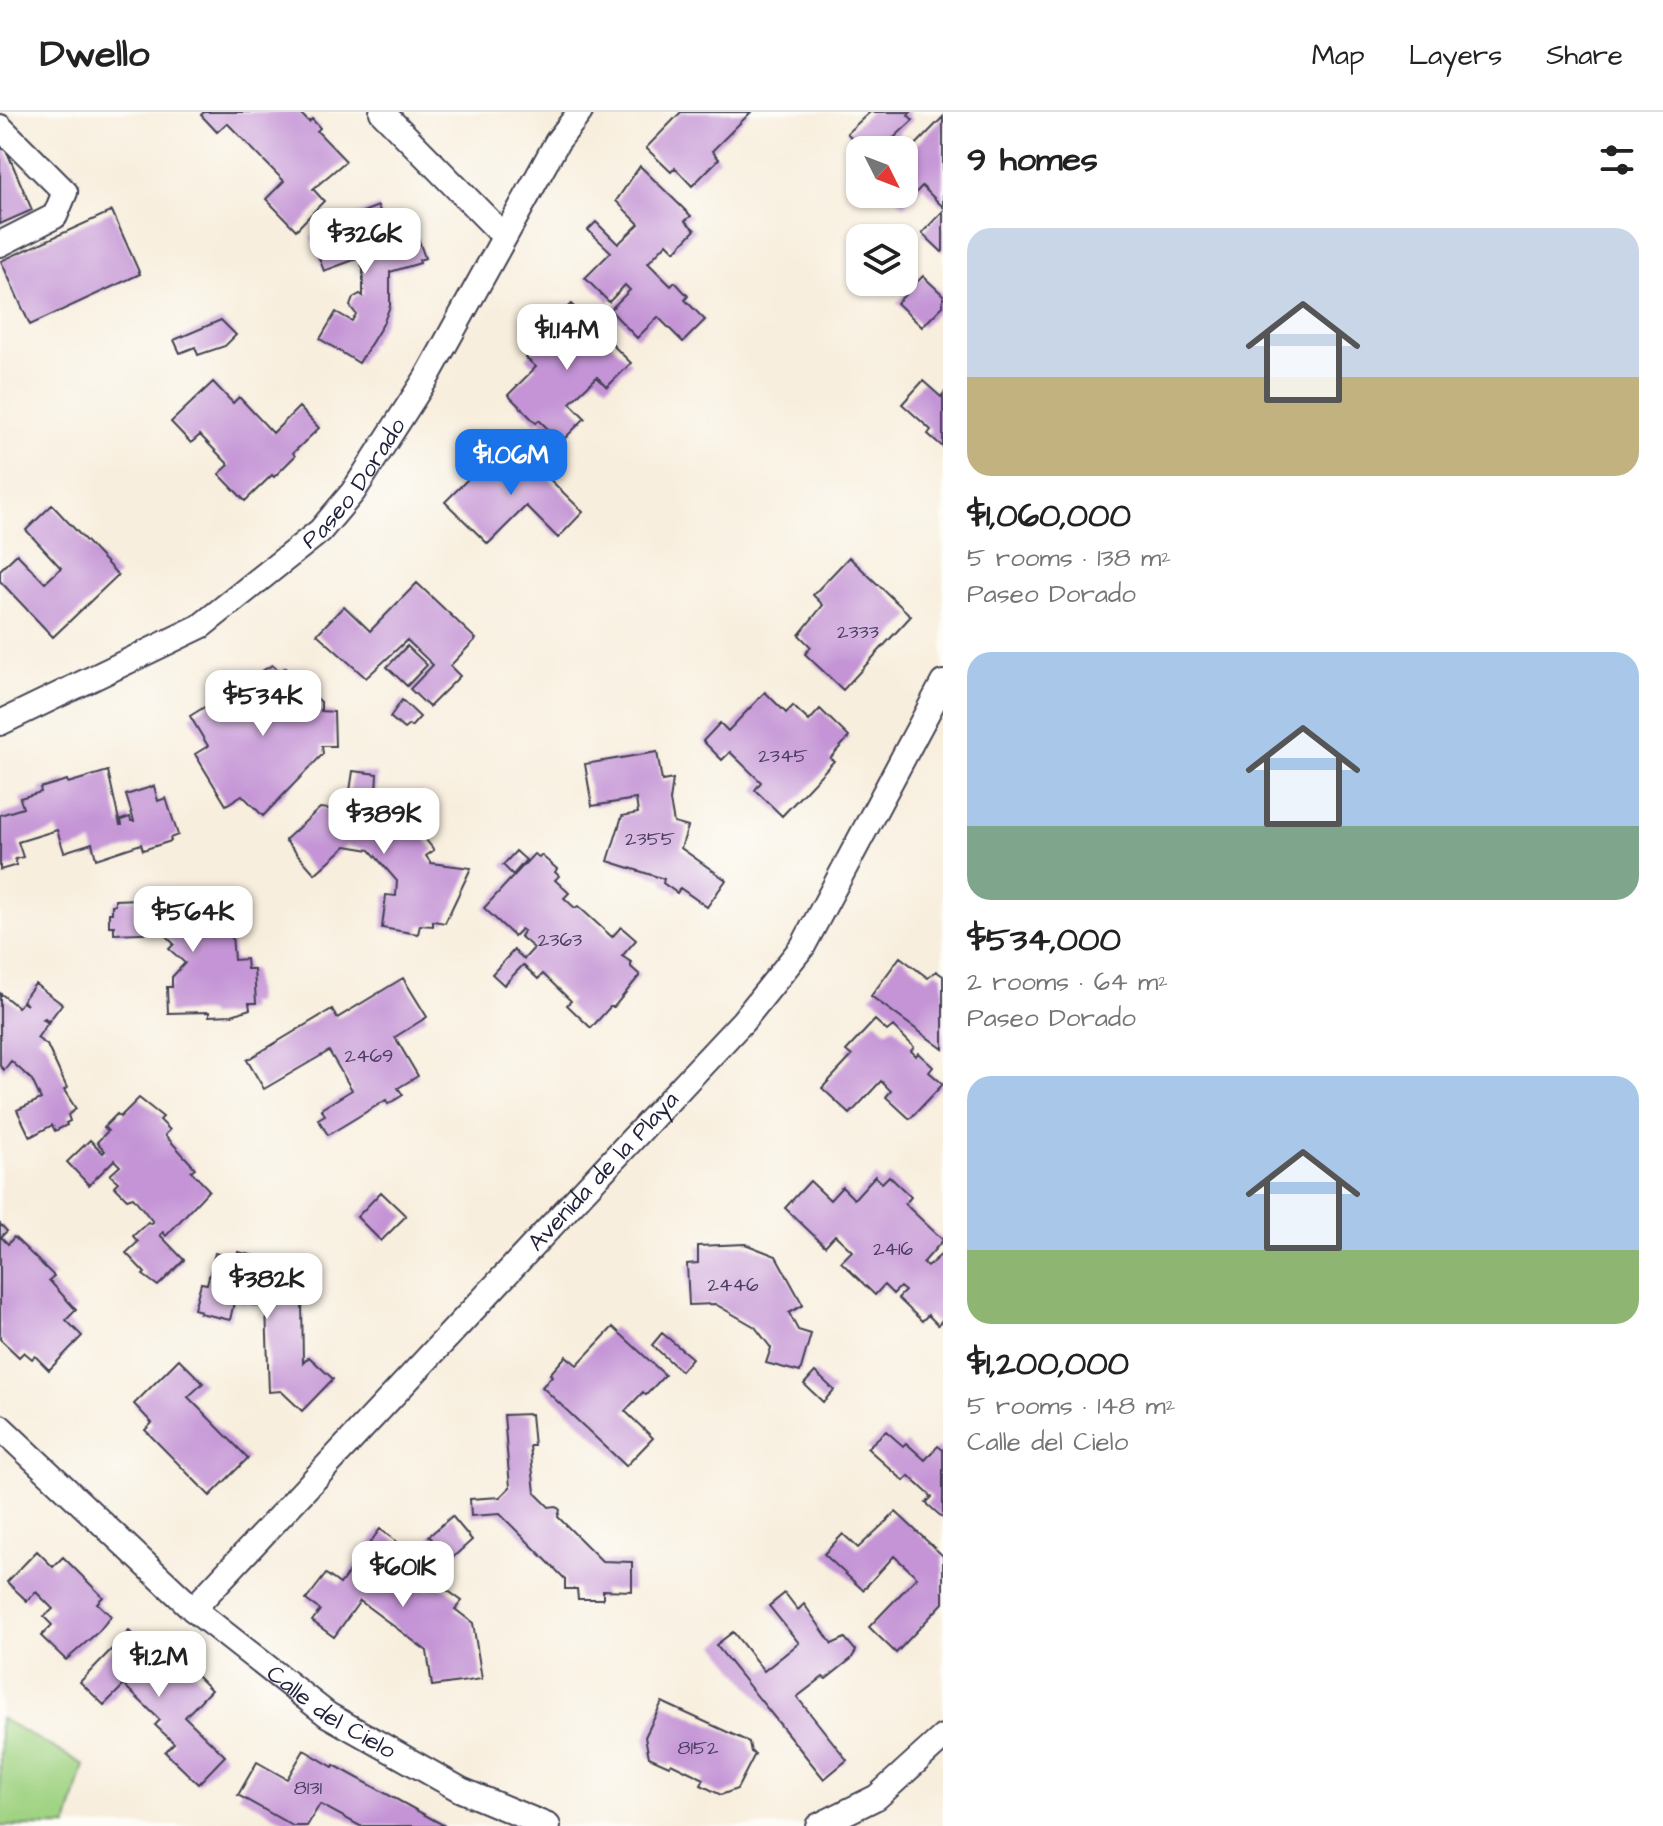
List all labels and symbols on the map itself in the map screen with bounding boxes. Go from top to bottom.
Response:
north arrow [846,136,918,208]
pin: $326K [309,208,421,276]
pin: $1.14M [502,304,632,372]
street label: Paseo Dorado [295,411,415,557]
pin: $1.06M [446,429,576,497]
house number: 2333 [837,618,879,646]
pin: $534K [207,670,319,738]
house number: 2345 [758,742,808,770]
pin: $389K [328,788,440,856]
house number: 2355 [625,825,675,853]
pin: $564K [137,886,249,954]
house number: 2363 [538,926,582,954]
house number: 2469 [345,1042,393,1070]
street label: Avenida de la Playa [520,1084,687,1259]
house number: 2416 [873,1235,914,1263]
pin: $382K [211,1253,323,1321]
house number: 2446 [707,1271,759,1299]
pin: $601K [347,1541,459,1609]
pin: $1.2M [103,1631,215,1699]
street label: Calle del Cielo [259,1657,402,1768]
house number: 8152 [677,1734,719,1762]
house number: 8131 [294,1774,323,1802]

